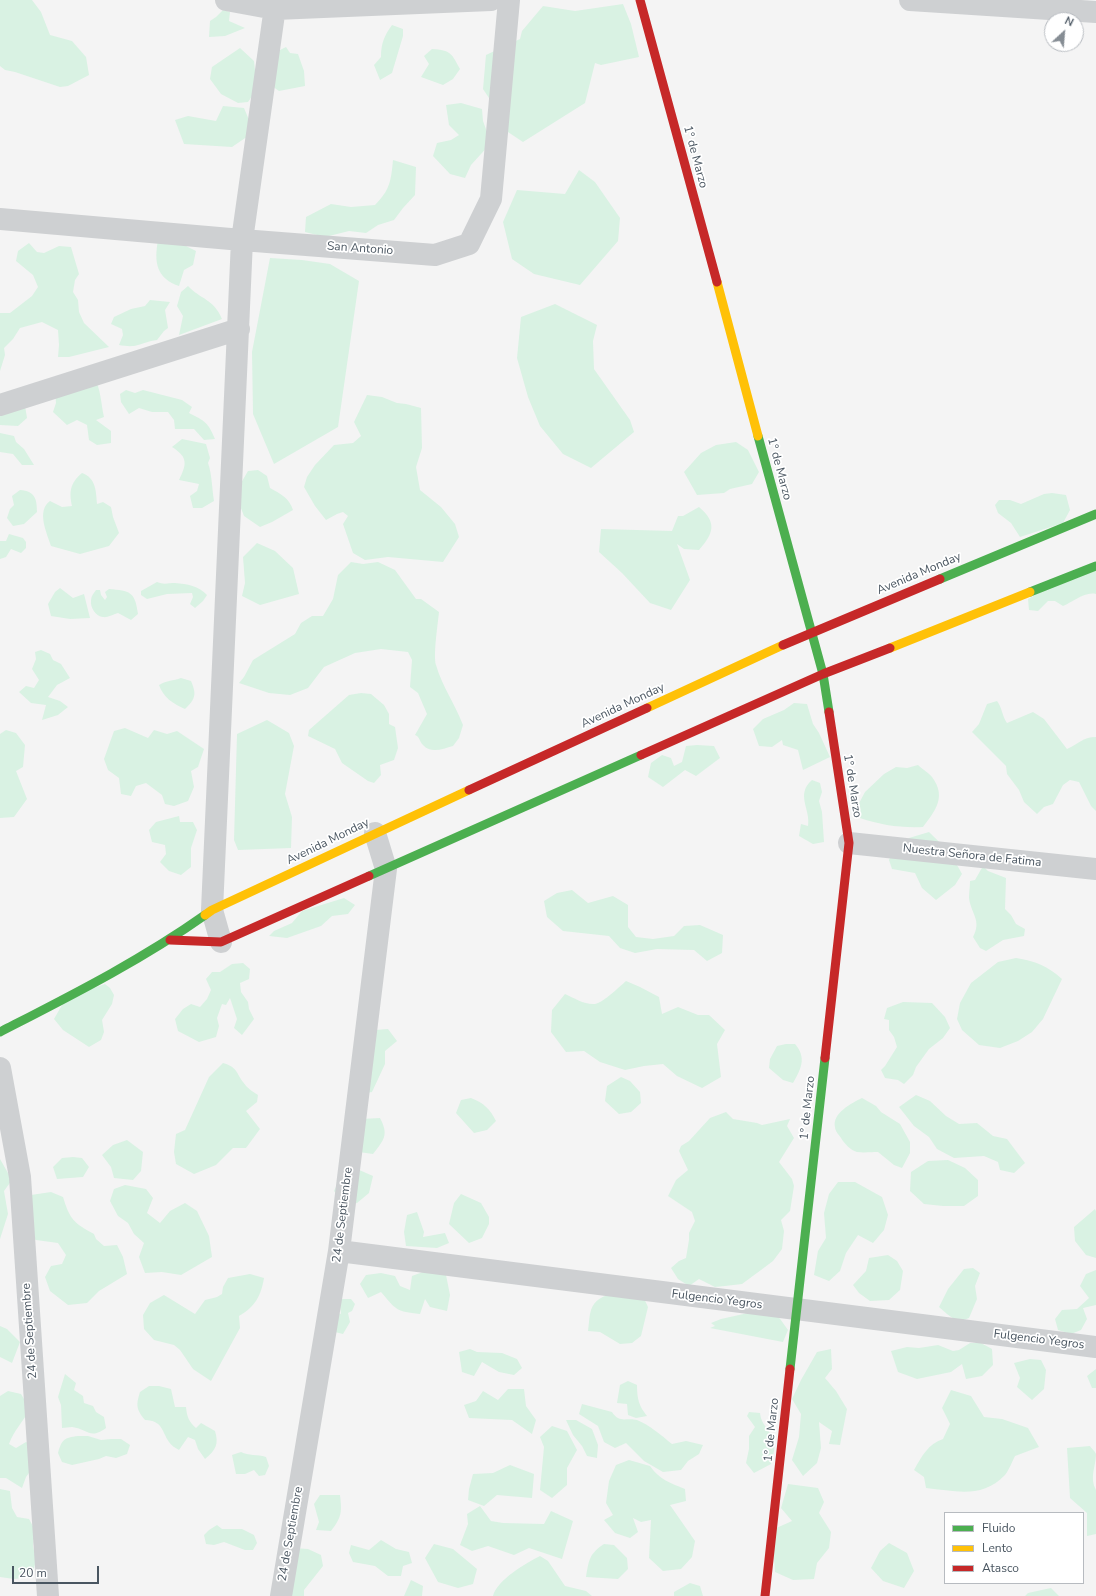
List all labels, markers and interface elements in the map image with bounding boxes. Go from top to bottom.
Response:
north arrow [1044,12,1084,52]
text: N [1062,13,1076,30]
street label: 1° de Marzo [680,124,710,190]
street label: San Antonio [326,240,394,258]
street label: 1° de Marzo [764,436,794,502]
street label: Avenida Monday [875,550,963,598]
street label: Avenida Monday [579,680,667,732]
street label: 1° de Marzo [840,753,864,819]
street label: Avenida Monday [284,816,372,868]
street label: Nuestra Señora de Fatima [902,842,1042,870]
street label: 1° de Marzo [797,1075,819,1141]
street label: 24 de Septiembre [330,1167,356,1263]
street label: 24 de Septiembre [19,1283,41,1379]
street label: Fulgencio Yegros [671,1287,763,1313]
street label: Fulgencio Yegros [993,1327,1085,1353]
street label: 1° de Marzo [761,1397,783,1463]
street label: 24 de Septiembre [276,1486,306,1582]
legend [944,1512,1084,1584]
text: Fluido [982,1520,1015,1536]
text: Lento [982,1540,1012,1556]
scale bar [14,1558,101,1584]
text: Atasco [982,1560,1019,1576]
text: 20 m [19,1565,47,1581]

